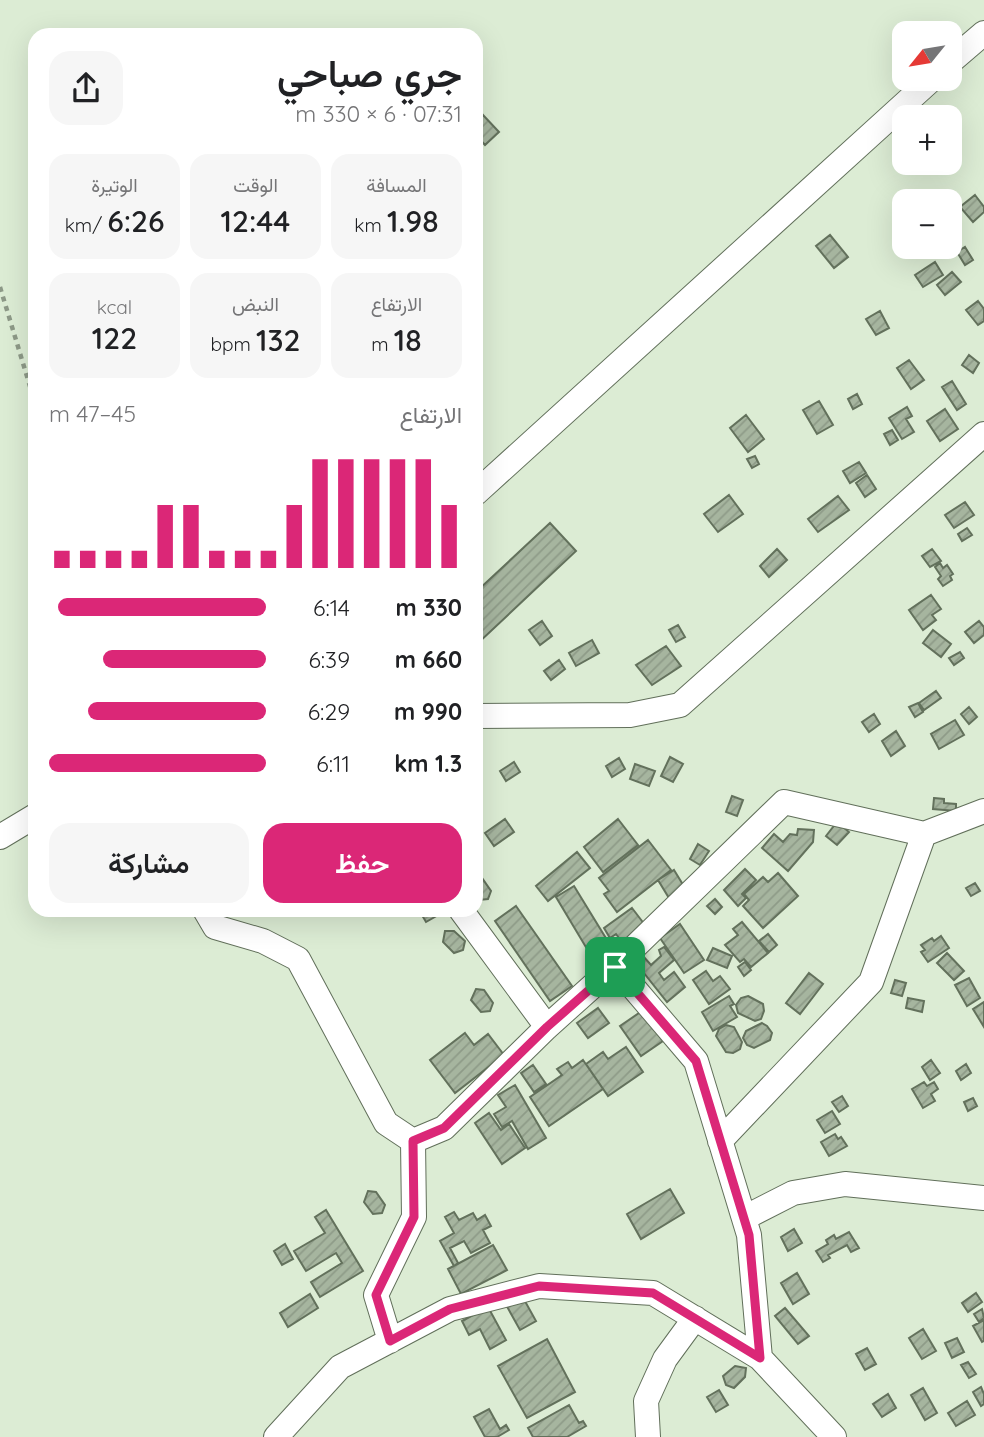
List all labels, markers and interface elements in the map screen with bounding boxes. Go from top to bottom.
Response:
north arrow [892,21,962,91]
map controls [892,21,962,259]
text: جري صباحي [277,49,462,97]
button: share [49,51,123,125]
text: 07:31 · 6 × 330 m [295,99,462,128]
button: + [892,105,962,175]
text: الوتيرة [91,173,138,197]
text: الوقت [233,173,278,197]
text: المسافة [366,173,427,197]
button: − [892,189,962,259]
text: 6:26 [107,202,164,240]
text: 12:44 [221,202,290,240]
text: 1.98 [387,202,439,240]
text: /km [65,213,107,237]
text: km [354,213,387,237]
text: النبض [232,292,279,316]
text: الارتفاع [371,292,422,316]
text: kcal [97,295,132,319]
text: 122 [92,319,137,357]
text: 132 [256,321,300,359]
text: 18 [394,321,422,359]
text: bpm [211,332,256,356]
text: m [371,332,394,356]
text: 45–47 m [49,399,136,428]
text: الارتفاع [400,400,462,429]
text: 6:14 [313,593,350,622]
text: 330 m [396,593,462,622]
text: 6:39 [308,645,350,674]
text: 660 m [395,645,462,674]
text: 6:29 [308,697,350,726]
text: 990 m [394,697,462,726]
text: 6:11 [316,749,350,778]
text: 1.3 km [394,749,462,778]
button: مشاركة [49,823,249,903]
button: حفظ [263,823,462,903]
pin [585,937,645,997]
icon: arrive [596,948,634,986]

